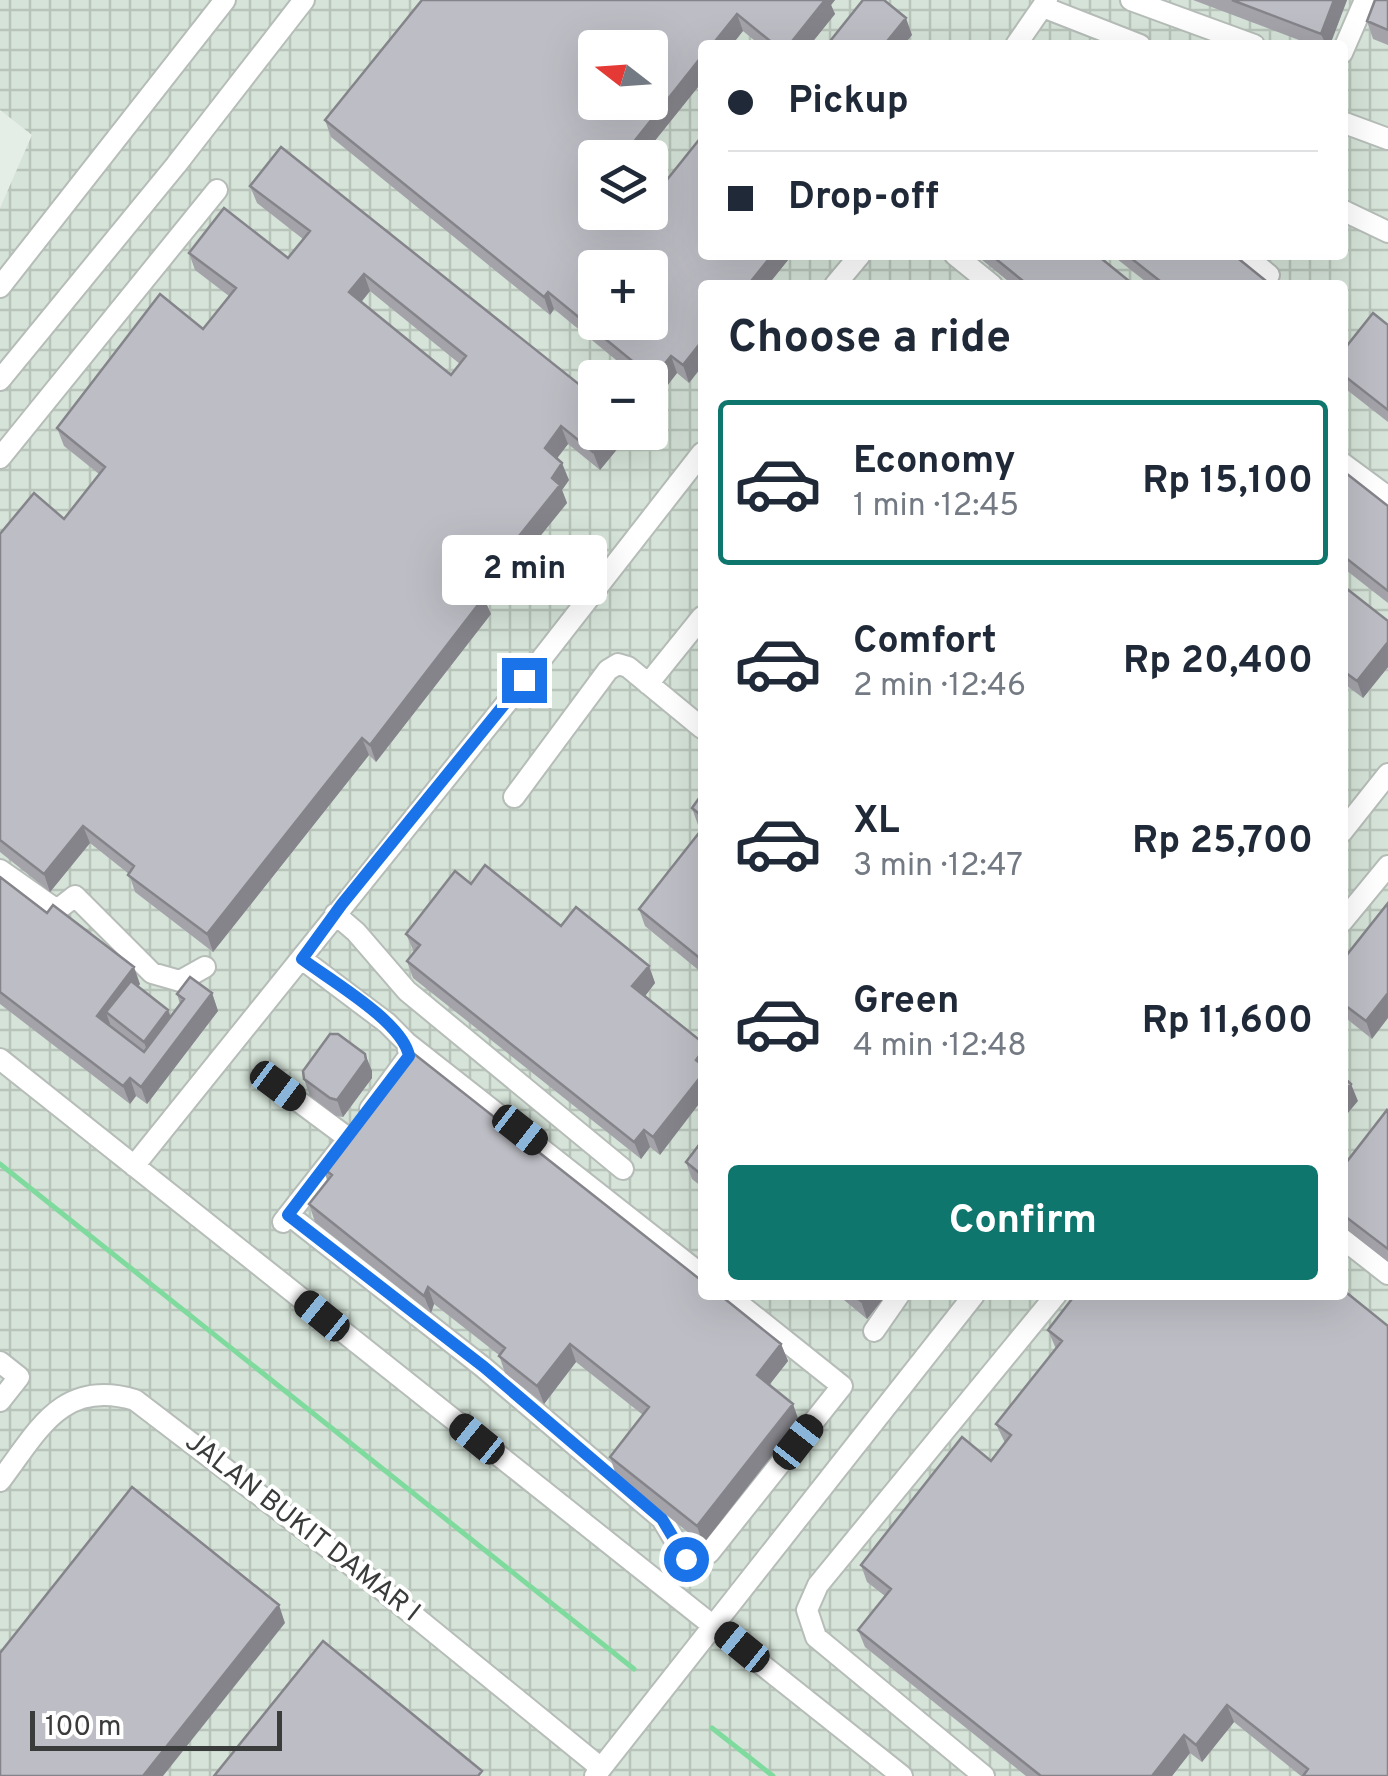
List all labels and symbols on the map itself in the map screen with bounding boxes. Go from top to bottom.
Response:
north arrow [578,30,668,120]
callout: 2 min [442,535,606,605]
route end [502,658,547,703]
car [245,1056,311,1116]
car [487,1100,553,1160]
car [289,1285,355,1347]
car [444,1408,510,1470]
car [768,1409,828,1475]
street label: JALAN BUKIT DAMAR I [177,1425,427,1631]
route start [664,1537,709,1582]
car [709,1616,775,1678]
scale bar [30,1706,282,1750]

